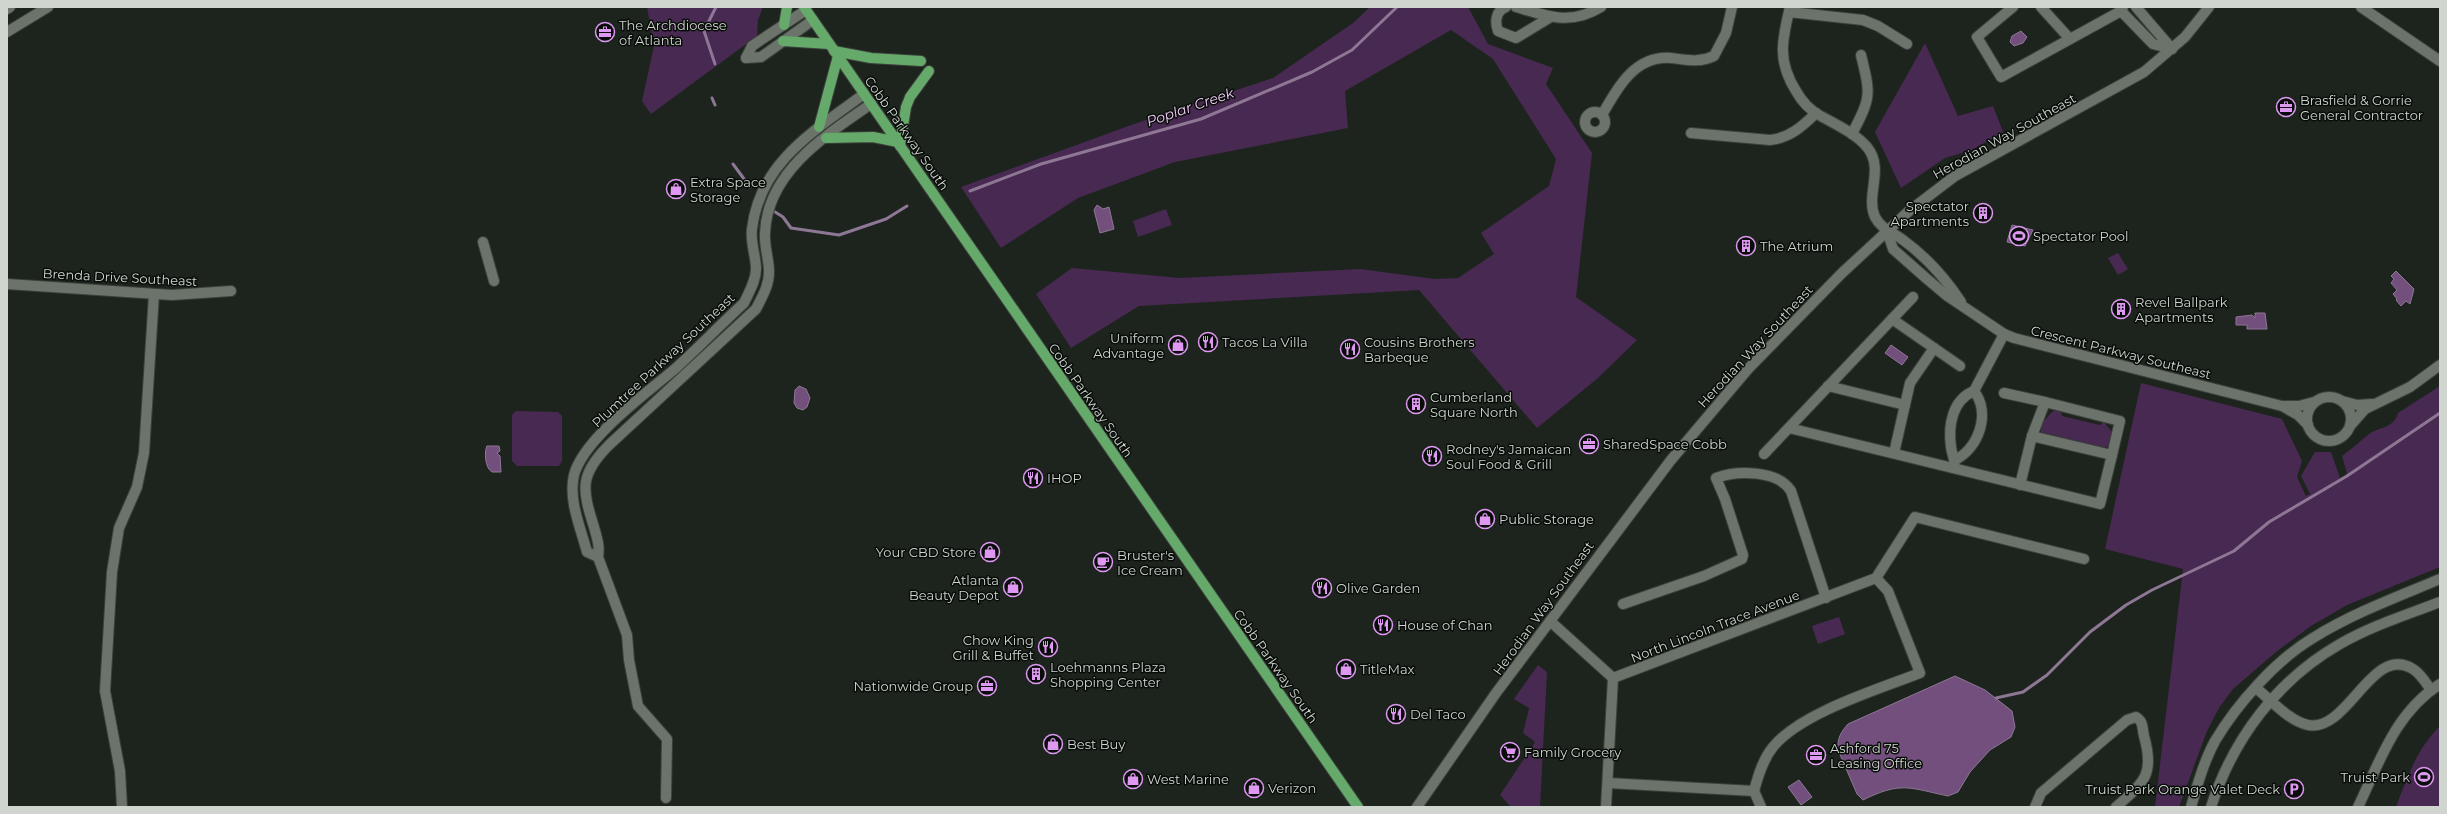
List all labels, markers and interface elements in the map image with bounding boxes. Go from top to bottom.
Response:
place label: The Archdiocese of Atlanta [619,17,727,48]
office icon: The Archdiocese of Atlanta [594,21,616,43]
street label: Cobb Parkway South [862,73,952,193]
water label: Poplar Creek [1144,83,1237,130]
street label: Herodian Way Southeast [1930,90,2078,182]
place label: Brasfield & Gorrie General Contractor [2300,92,2423,123]
office icon: Brasfield & Gorrie General Contractor [2275,96,2297,118]
place label: Extra Space Storage [690,174,766,205]
shop icon: Extra Space Storage [665,178,687,200]
place label: Spectator Apartments [1890,198,1969,229]
building icon: Spectator Apartments [1972,202,1994,224]
sports icon: Spectator Pool [2008,225,2030,247]
place label: Spectator Pool [2033,228,2129,244]
building icon: The Atrium [1735,235,1757,257]
place label: The Atrium [1760,238,1833,254]
street label: Brenda Drive Southeast [42,265,198,289]
street label: Herodian Way Southeast [1694,282,1816,410]
street label: Plumtree Parkway Southeast [588,290,738,430]
place label: Revel Ballpark Apartments [2135,294,2228,325]
building icon: Revel Ballpark Apartments [2110,298,2132,320]
street label: Crescent Parkway Southeast [2029,322,2213,382]
place label: Uniform Advantage [1093,330,1164,361]
restaurant icon: Tacos La Villa [1197,331,1219,353]
shop icon: Uniform Advantage [1167,334,1189,356]
place label: Tacos La Villa [1222,334,1308,350]
place label: Cousins Brothers Barbeque [1364,334,1475,365]
restaurant icon: Cousins Brothers Barbeque [1339,338,1361,360]
street label: Cobb Parkway South [1046,340,1136,460]
place label: Cumberland Square North [1430,389,1518,420]
building icon: Cumberland Square North [1405,393,1427,415]
office icon: SharedSpace Cobb [1578,433,1600,455]
place label: SharedSpace Cobb [1603,436,1727,452]
place label: Rodney's Jamaican Soul Food & Grill [1446,441,1571,472]
restaurant icon: Rodney's Jamaican Soul Food & Grill [1421,445,1443,467]
restaurant icon: IHOP [1022,467,1044,489]
place label: IHOP [1047,470,1082,486]
shop icon: Public Storage [1474,508,1496,530]
place label: Public Storage [1499,511,1594,527]
street label: Herodian Way Southeast [1489,538,1597,678]
shop icon: Your CBD Store [979,541,1001,563]
place label: Your CBD Store [876,544,976,560]
place label: Bruster's Ice Cream [1117,547,1183,578]
cafe icon: Bruster's Ice Cream [1092,551,1114,573]
place label: Atlanta Beauty Depot [909,572,999,603]
shop icon: Atlanta Beauty Depot [1002,576,1024,598]
restaurant icon: Olive Garden [1311,577,1333,599]
place label: Olive Garden [1336,580,1420,596]
street label: North Lincoln Trace Avenue [1628,586,1802,666]
street label: Cobb Parkway South [1231,606,1321,726]
restaurant icon: House of Chan [1372,614,1394,636]
place label: House of Chan [1397,617,1493,633]
place label: Chow King Grill & Buffet [952,632,1034,663]
restaurant icon: Chow King Grill & Buffet [1037,636,1059,658]
shop icon: TitleMax [1335,658,1357,680]
place label: Loehmanns Plaza Shopping Center [1050,659,1166,690]
place label: TitleMax [1360,661,1415,677]
building icon: Loehmanns Plaza Shopping Center [1025,663,1047,685]
office icon: Nationwide Group [976,675,998,697]
place label: Nationwide Group [853,678,973,694]
restaurant icon: Del Taco [1385,703,1407,725]
place label: Del Taco [1410,706,1466,722]
shop icon: Best Buy [1042,733,1064,755]
place label: Best Buy [1067,736,1126,752]
place label: Ashford 75 Leasing Office [1830,740,1922,771]
supermarket icon: Family Grocery [1499,741,1521,763]
place label: Family Grocery [1524,744,1622,760]
office icon: Ashford 75 Leasing Office [1805,744,1827,766]
sports icon: Truist Park [2413,766,2435,788]
shop icon: West Marine [1122,768,1144,790]
place label: Truist Park [2341,769,2410,785]
place label: West Marine [1147,771,1229,787]
shop icon: Verizon [1243,777,1265,799]
parking icon: Truist Park Orange Valet Deck [2283,778,2305,800]
place label: Verizon [1268,780,1316,796]
place label: Truist Park Orange Valet Deck [2085,781,2280,797]

